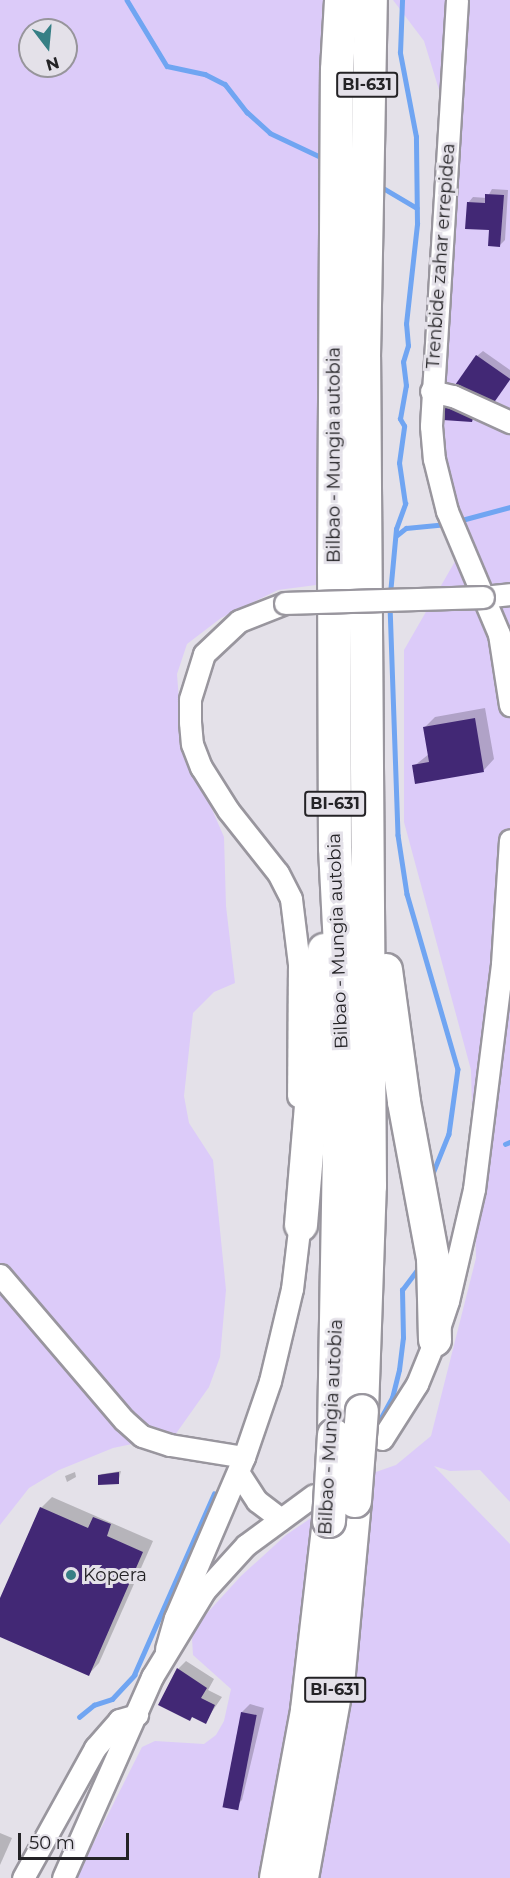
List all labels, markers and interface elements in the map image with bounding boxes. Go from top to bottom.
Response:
north arrow [18,18,78,78]
text: N [44,53,61,75]
road number: BI-631 [336,72,398,98]
street label: Trenbide zahar errepidea [422,143,460,369]
street label: Bilbao - Mungia autobia [323,347,345,563]
road number: BI-631 [304,791,366,817]
street label: Bilbao - Mungia autobia [323,833,353,1049]
street label: Bilbao - Mungia autobia [315,1318,347,1536]
place label: Kopera [83,1564,147,1586]
marker: Kopera [64,1568,78,1582]
road number: BI-631 [304,1677,366,1703]
scale bar [21,1821,132,1859]
text: 50 m [29,1832,75,1854]

